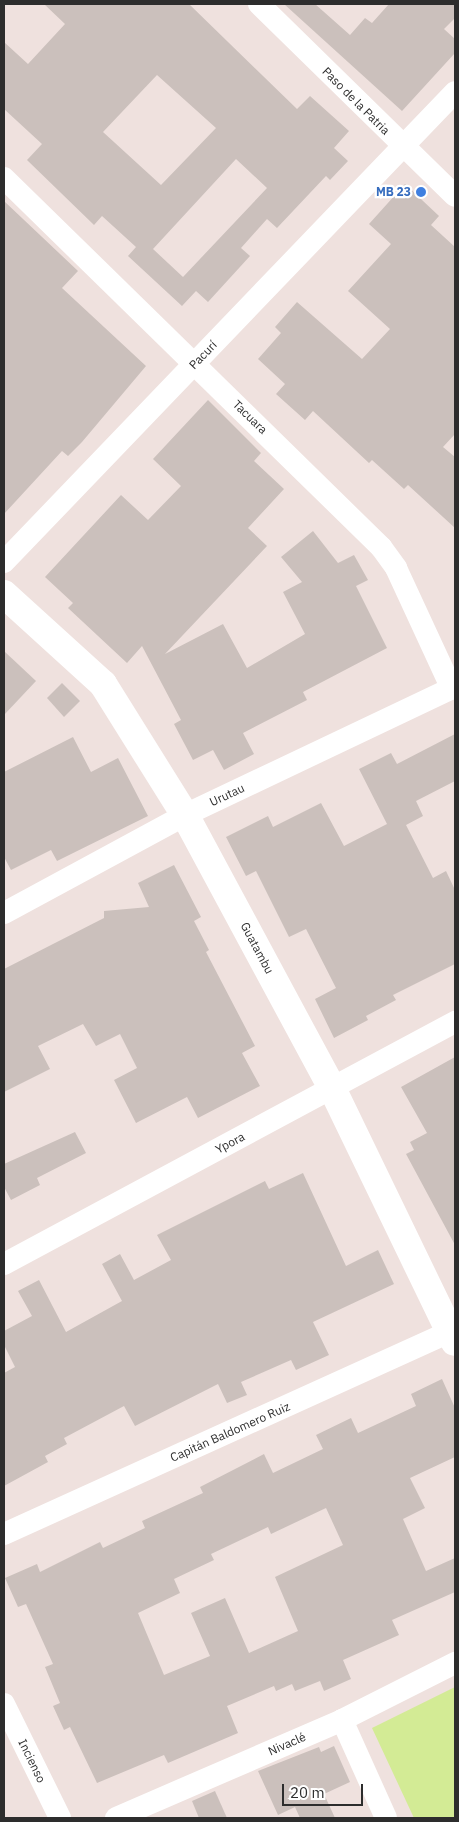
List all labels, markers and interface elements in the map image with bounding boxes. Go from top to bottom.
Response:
street label: Paso de la Patria [319,64,393,138]
place label: MB 23 [376,185,411,199]
marker: MB 23 [415,186,427,198]
street label: Pacurí [186,338,220,372]
street label: Tacuara [230,397,270,437]
street label: Urutau [207,781,247,809]
street label: Guatambu [237,920,277,976]
street label: Ypora [213,1129,247,1157]
street label: Capitán Baldomero Ruiz [168,1399,292,1465]
street label: Nivaclé [266,1729,308,1759]
street label: Incienso [15,1737,49,1785]
scale bar [284,1774,365,1806]
text: 20 m [290,1783,325,1802]

